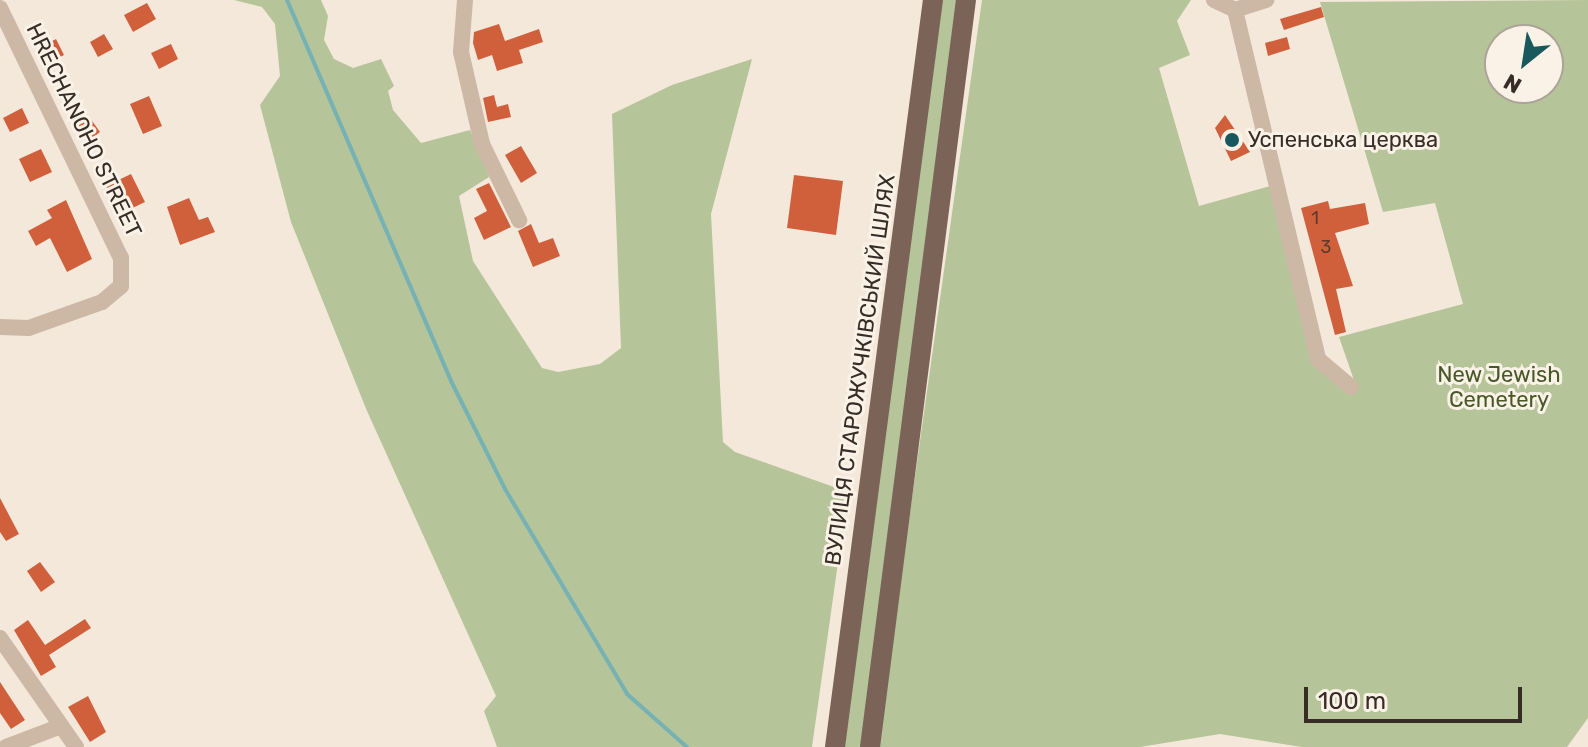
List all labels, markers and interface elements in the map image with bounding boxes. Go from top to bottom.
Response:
street label: HRECHANOHO STREET [21,19,147,241]
north arrow [1484,24,1564,104]
text: N [1499,68,1526,99]
place label: Успенська церква [1248,127,1438,153]
marker: Успенська церква [1223,131,1241,149]
street label: ВУЛИЦЯ СТАРОЖУЧКІВСЬКИЙ ШЛЯХ [819,173,901,567]
house number: 1 [1311,207,1319,229]
house number: 3 [1321,236,1331,258]
park label: New Jewish Cemetery [1437,361,1561,412]
scale bar [1308,671,1526,721]
text: 100 m [1318,687,1386,715]

